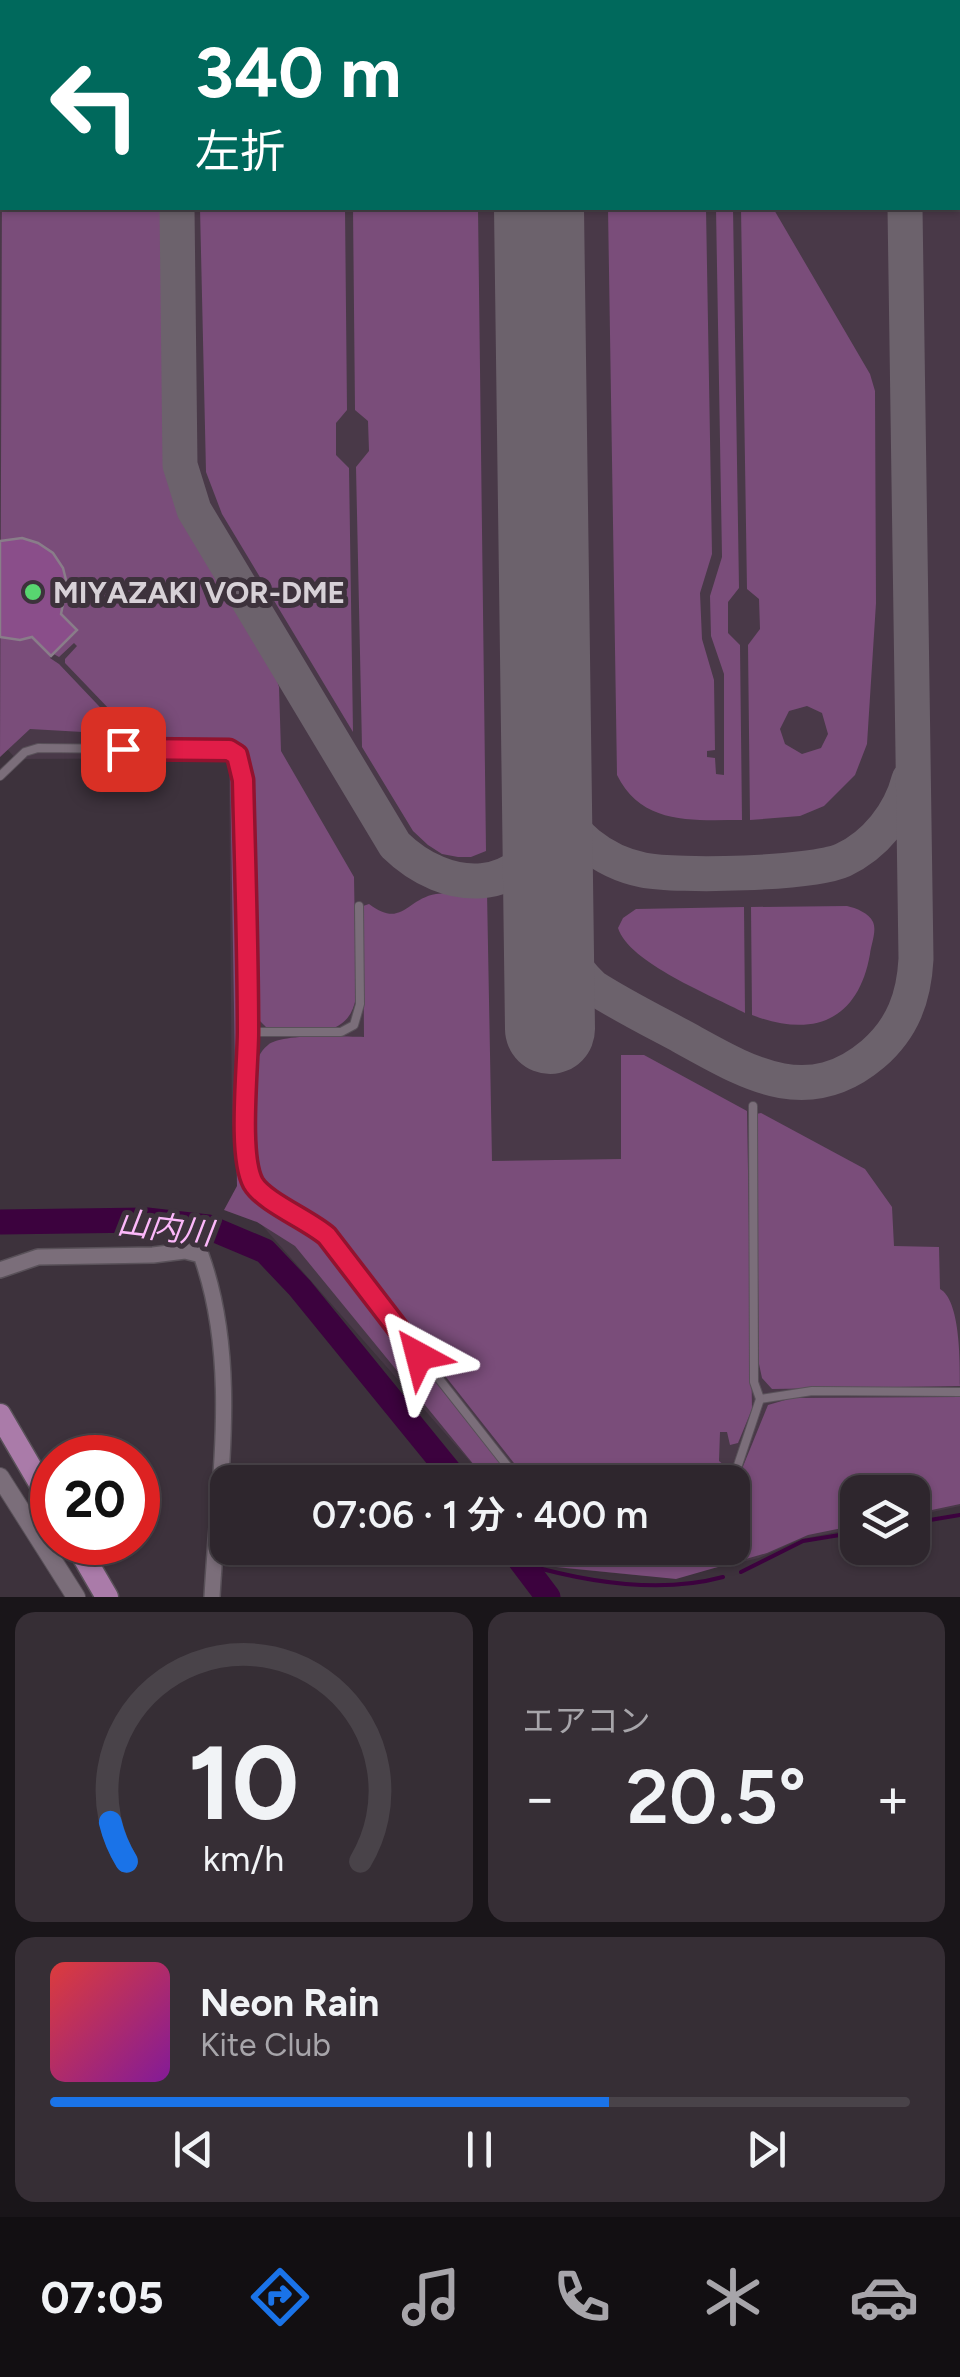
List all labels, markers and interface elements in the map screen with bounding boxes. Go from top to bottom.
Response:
text: 340 m [195,30,401,115]
icon: left [30,40,160,170]
text: 左折 [195,124,285,178]
place label: MIYAZAKI VOR-DME [53,574,345,611]
marker: MIYAZAKI VOR-DME [22,581,44,603]
pin [81,707,166,792]
icon: arrive [96,722,151,777]
water label: 山内川 [115,1203,218,1253]
position arrow [367,1304,471,1408]
speed limit sign: 20 [30,1435,160,1565]
map controls [840,1475,930,1565]
button: layers [840,1475,930,1565]
text: 07:06 · 1 分 · 400 m [312,1492,648,1538]
text: エアコン [523,1702,651,1740]
text: 10 [188,1720,299,1845]
text: 20.5° [626,1752,806,1842]
text: − [523,1765,557,1831]
text: + [876,1765,910,1831]
text: km/h [203,1837,285,1880]
text: Neon Rain [200,1980,379,2026]
text: Kite Club [200,2026,331,2064]
icon: previous [166,2122,221,2177]
icon: pause [452,2122,507,2177]
icon: next [739,2122,794,2177]
icon: directions [245,2262,315,2332]
icon: music [396,2262,466,2332]
icon: phone [547,2262,617,2332]
icon: climate [698,2262,768,2332]
icon: car [849,2262,919,2332]
text: 07:05 [41,2270,164,2324]

